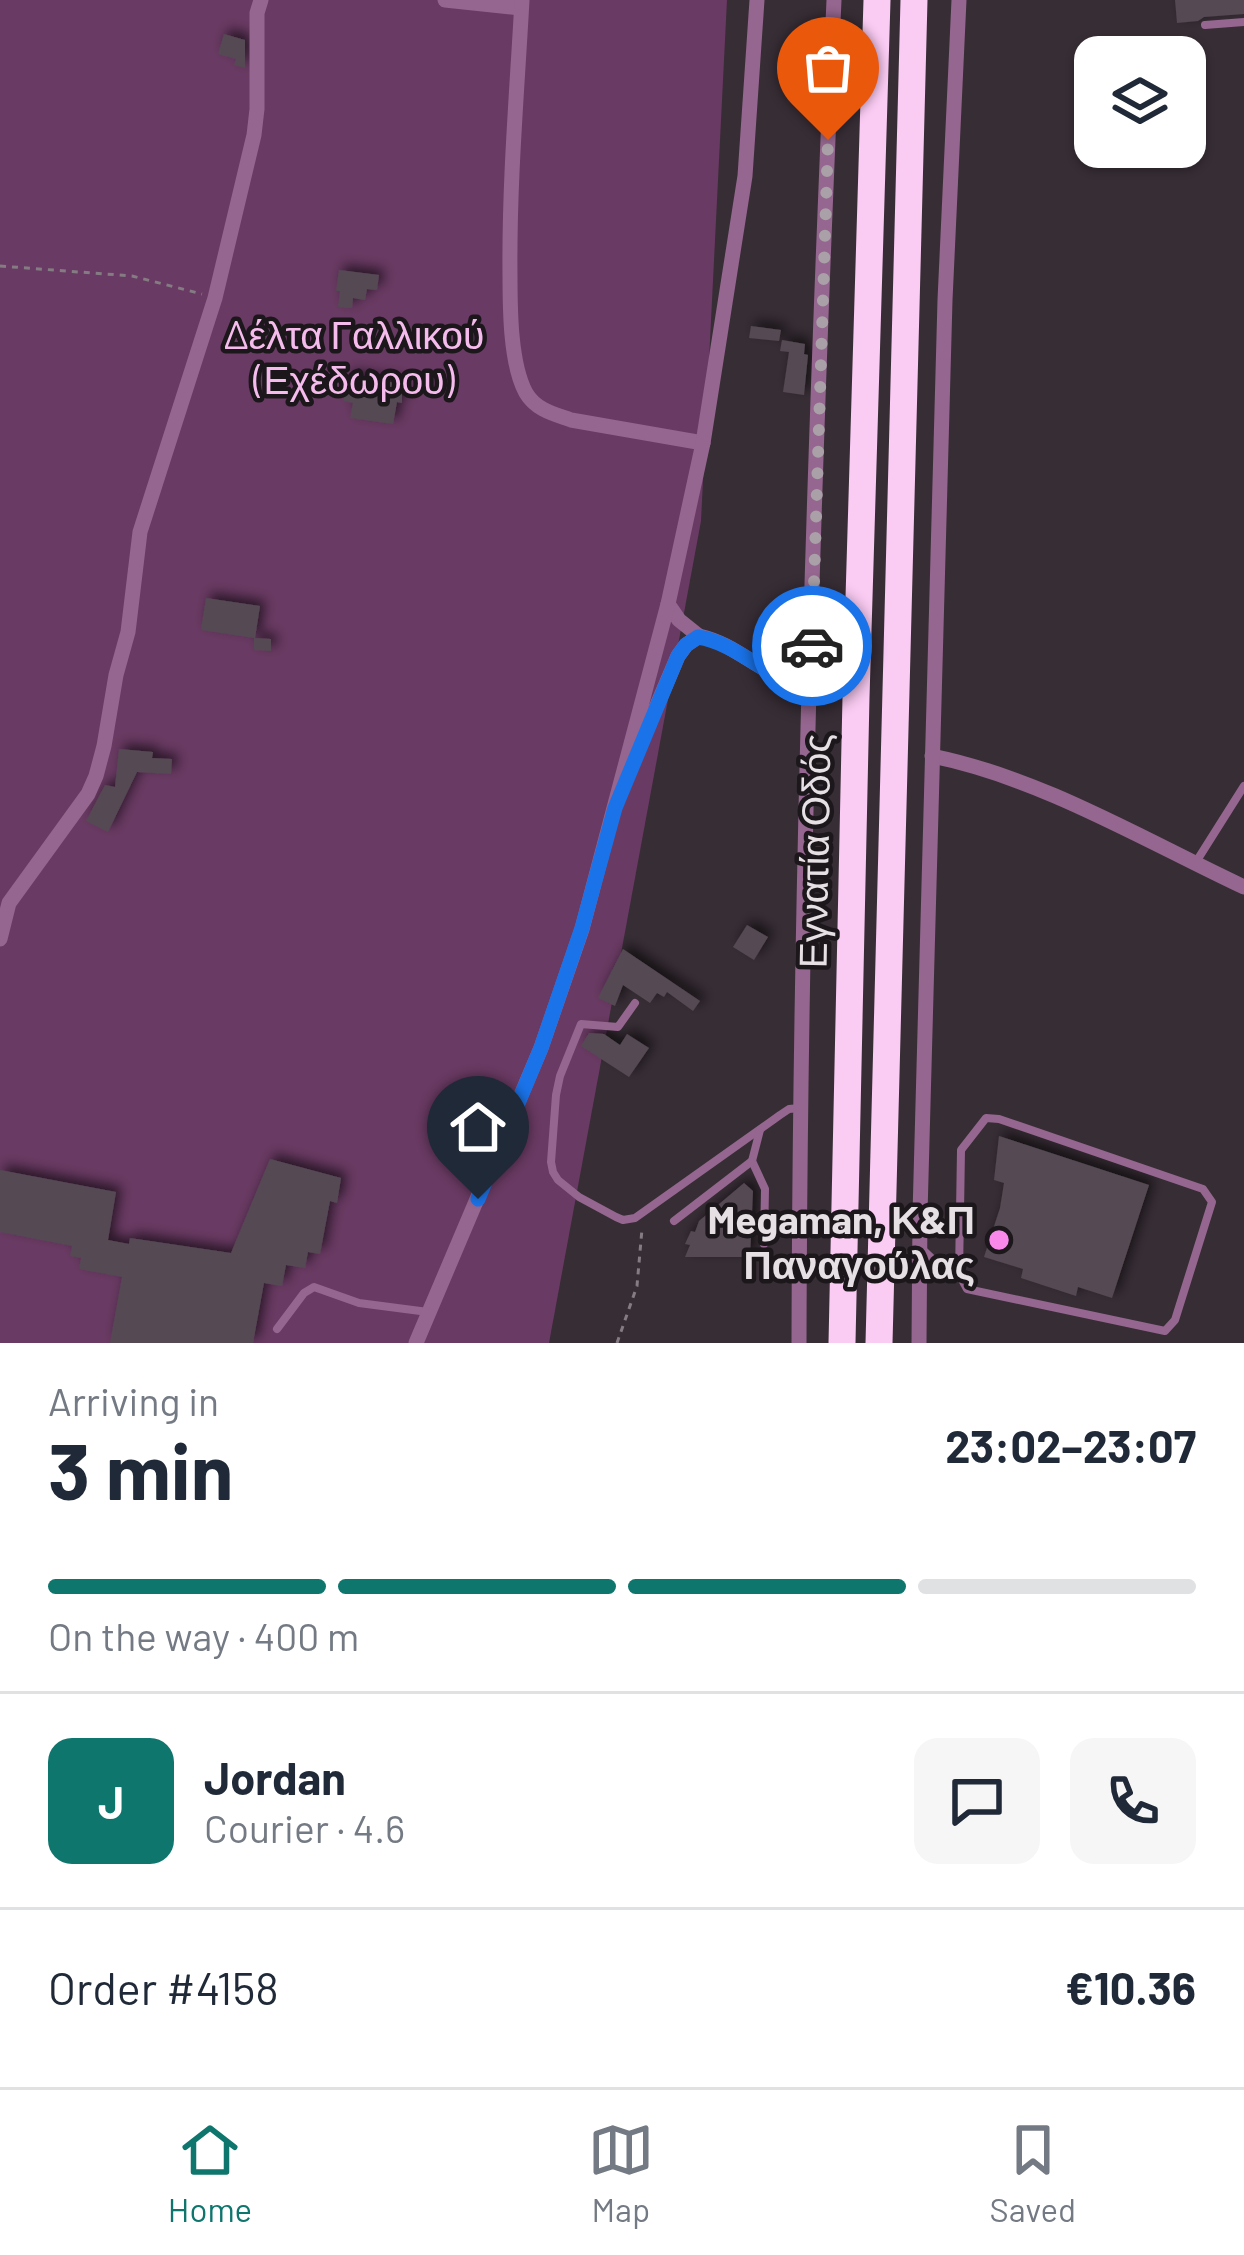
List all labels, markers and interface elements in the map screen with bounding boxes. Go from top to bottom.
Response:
pin [777,17,879,140]
icon: bag [795,35,861,101]
map controls [1074,36,1206,168]
button: layers [1074,36,1206,168]
park label: Δέλτα Γαλλικού (Εχέδωρου) [224,310,484,402]
courier [752,586,872,706]
icon: car [779,613,845,679]
street label: Εγνατία Οδός [787,733,839,969]
pin [427,1076,529,1199]
icon: home [445,1094,511,1160]
place label: Megaman, Κ&Π Παναγούλας [707,1195,975,1287]
marker: Megaman, Κ&Π Παναγούλας [986,1227,1012,1253]
text: Arriving in [48,1377,219,1424]
text: 23:02–23:07 [945,1418,1196,1472]
text: 3 min [48,1422,233,1516]
text: On the way · 400 m [48,1612,359,1659]
button: chat [914,1738,1040,1864]
button: phone [1070,1738,1196,1864]
text: Jordan [204,1750,346,1804]
text: J [98,1774,124,1828]
text: Courier · 4.6 [204,1804,405,1851]
text: Order #4158 [48,1960,279,2014]
text: €10.36 [1065,1960,1196,2014]
tab: Home [168,2117,252,2229]
tab: Map [588,2117,654,2229]
tab: Saved [990,2117,1076,2229]

